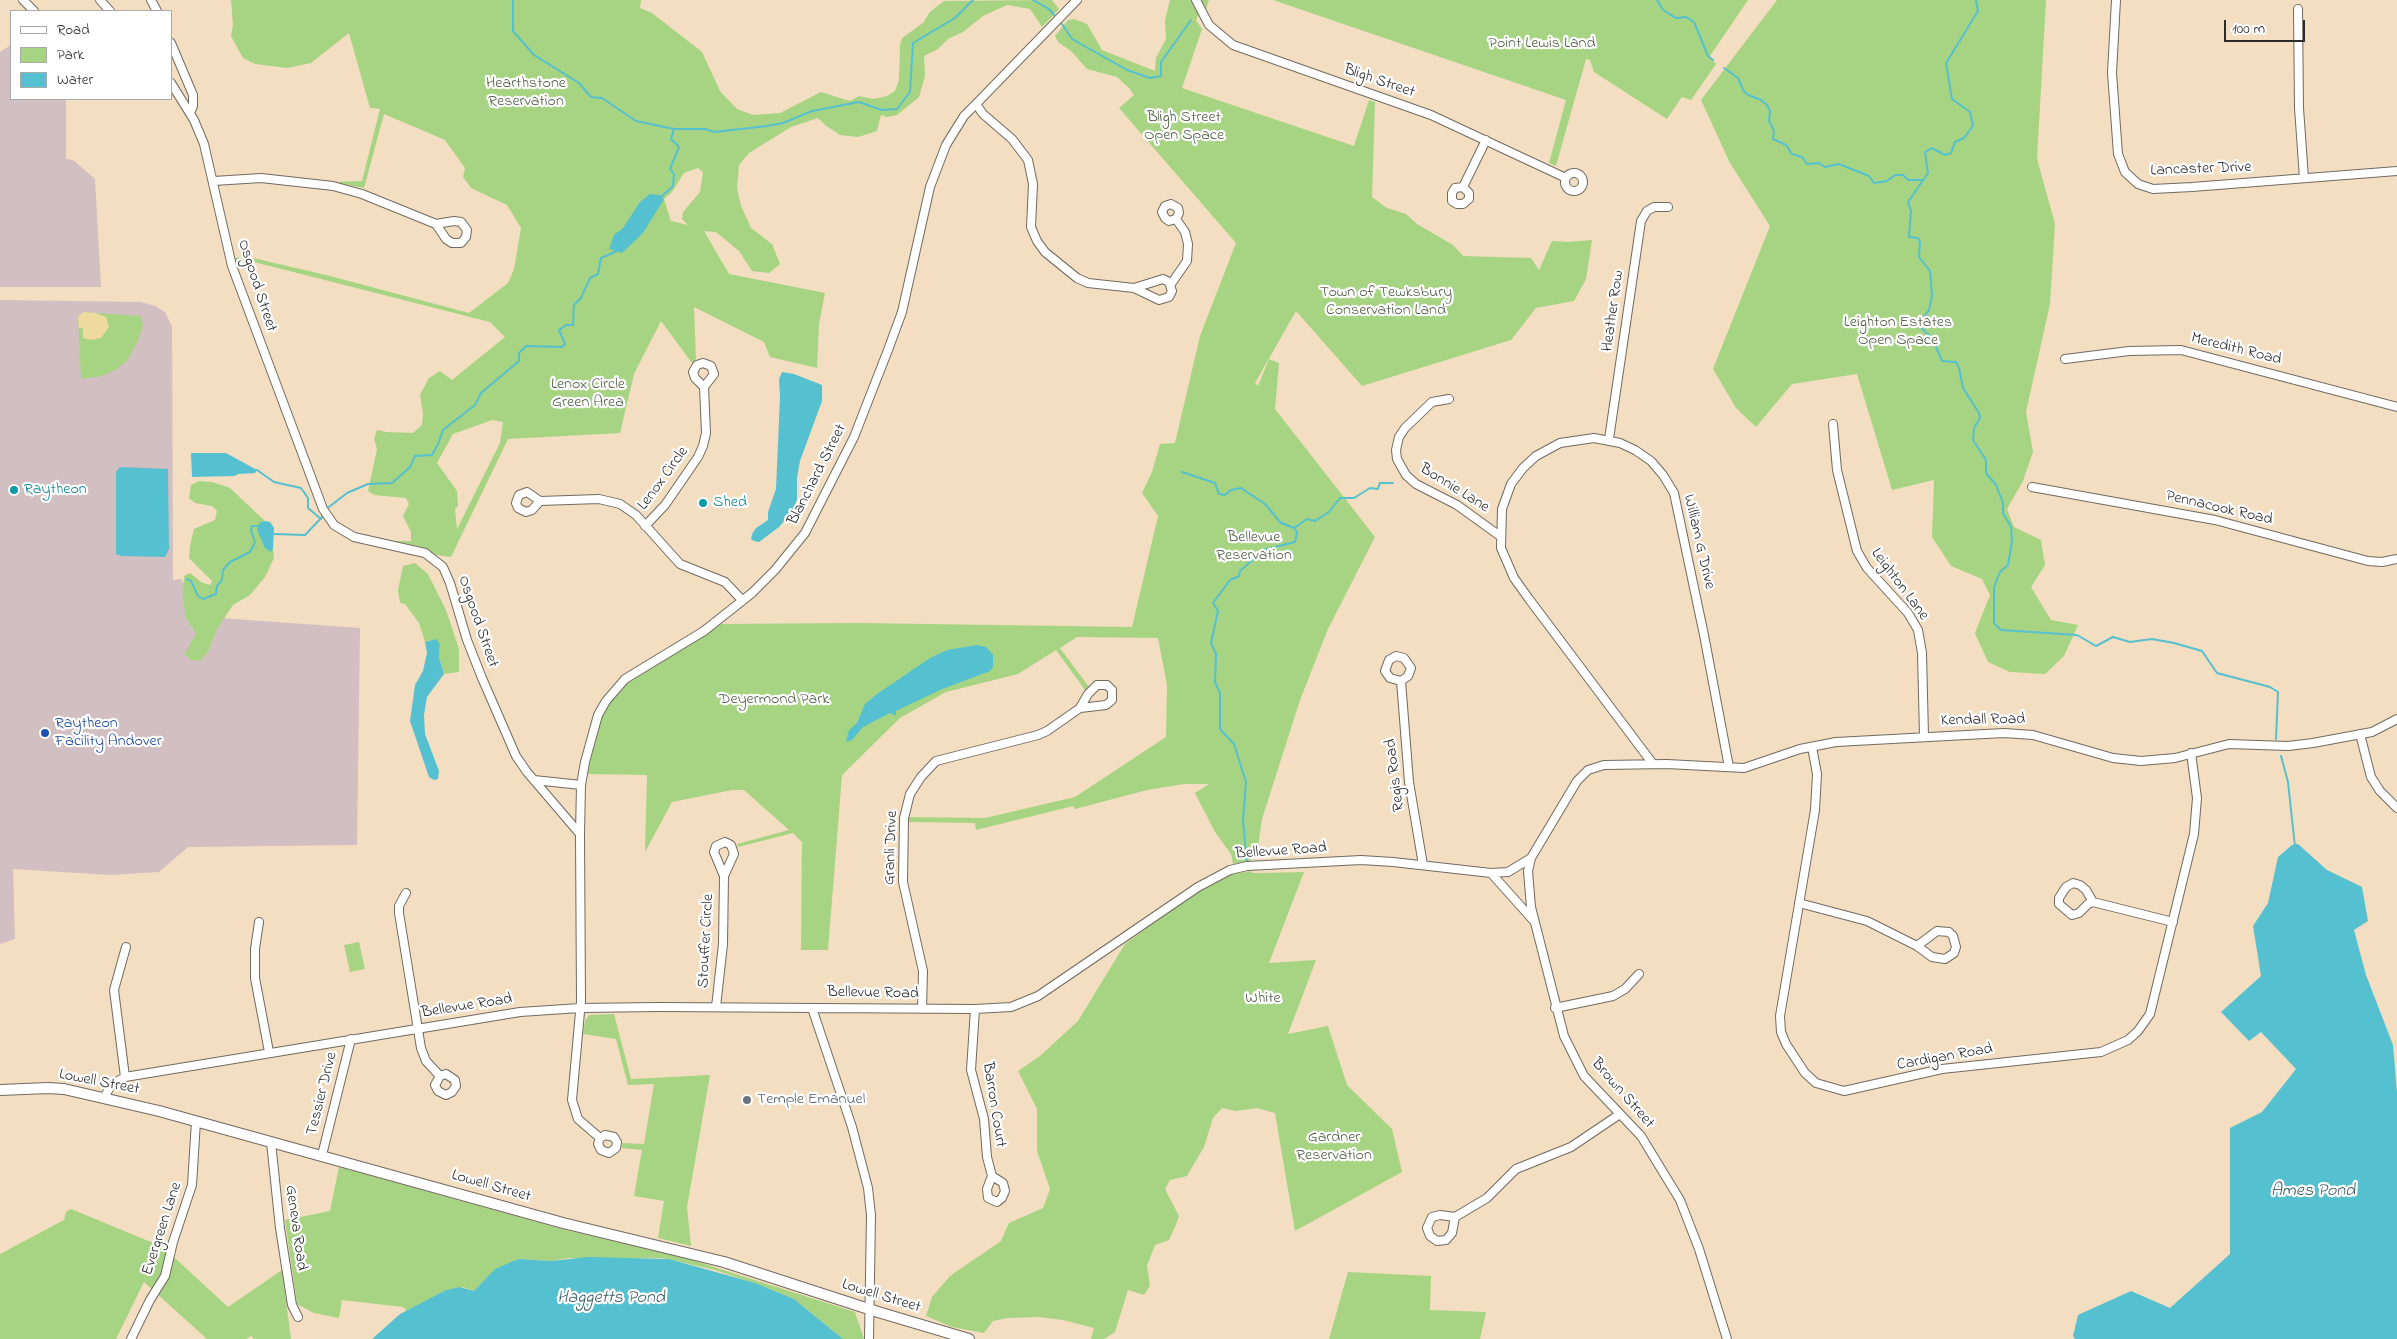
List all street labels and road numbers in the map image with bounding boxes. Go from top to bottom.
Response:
street label: Bligh Street [1341,61,1417,103]
street label: Lancaster Drive [2150,159,2252,181]
street label: Osgood Street [232,237,280,335]
street label: Heather Row [1599,269,1629,353]
street label: Meredith Road [2189,329,2283,371]
street label: Blanchard Street [784,421,852,529]
street label: Lenox Circle [634,443,694,515]
street label: Bonnie Lane [1416,460,1492,518]
street label: Pennacook Road [2164,487,2274,531]
street label: William G Drive [1678,493,1718,591]
street label: Leighton Lane [1866,545,1932,625]
street label: Osgood Street [452,574,502,670]
street label: Kendall Road [1941,711,2025,731]
street label: Regis Road [1382,738,1410,812]
street label: Granli Drive [881,810,903,886]
street label: Bellevue Road [1235,839,1327,865]
street label: Stouffer Circle [695,893,719,989]
street label: Bellevue Road [827,984,919,1004]
street label: Bellevue Road [420,990,514,1024]
street label: Cardigan Road [1896,1040,1994,1076]
street label: Tessier Drive [303,1050,343,1138]
street label: Brown Street [1586,1055,1658,1133]
street label: Barron Court [977,1061,1009,1149]
street label: Lowell Street [57,1066,141,1100]
street label: Lowell Street [449,1167,533,1207]
street label: Evergreen Lane [139,1180,187,1278]
street label: Geneva Road [280,1184,310,1272]
street label: Lowell Street [839,1276,923,1318]

